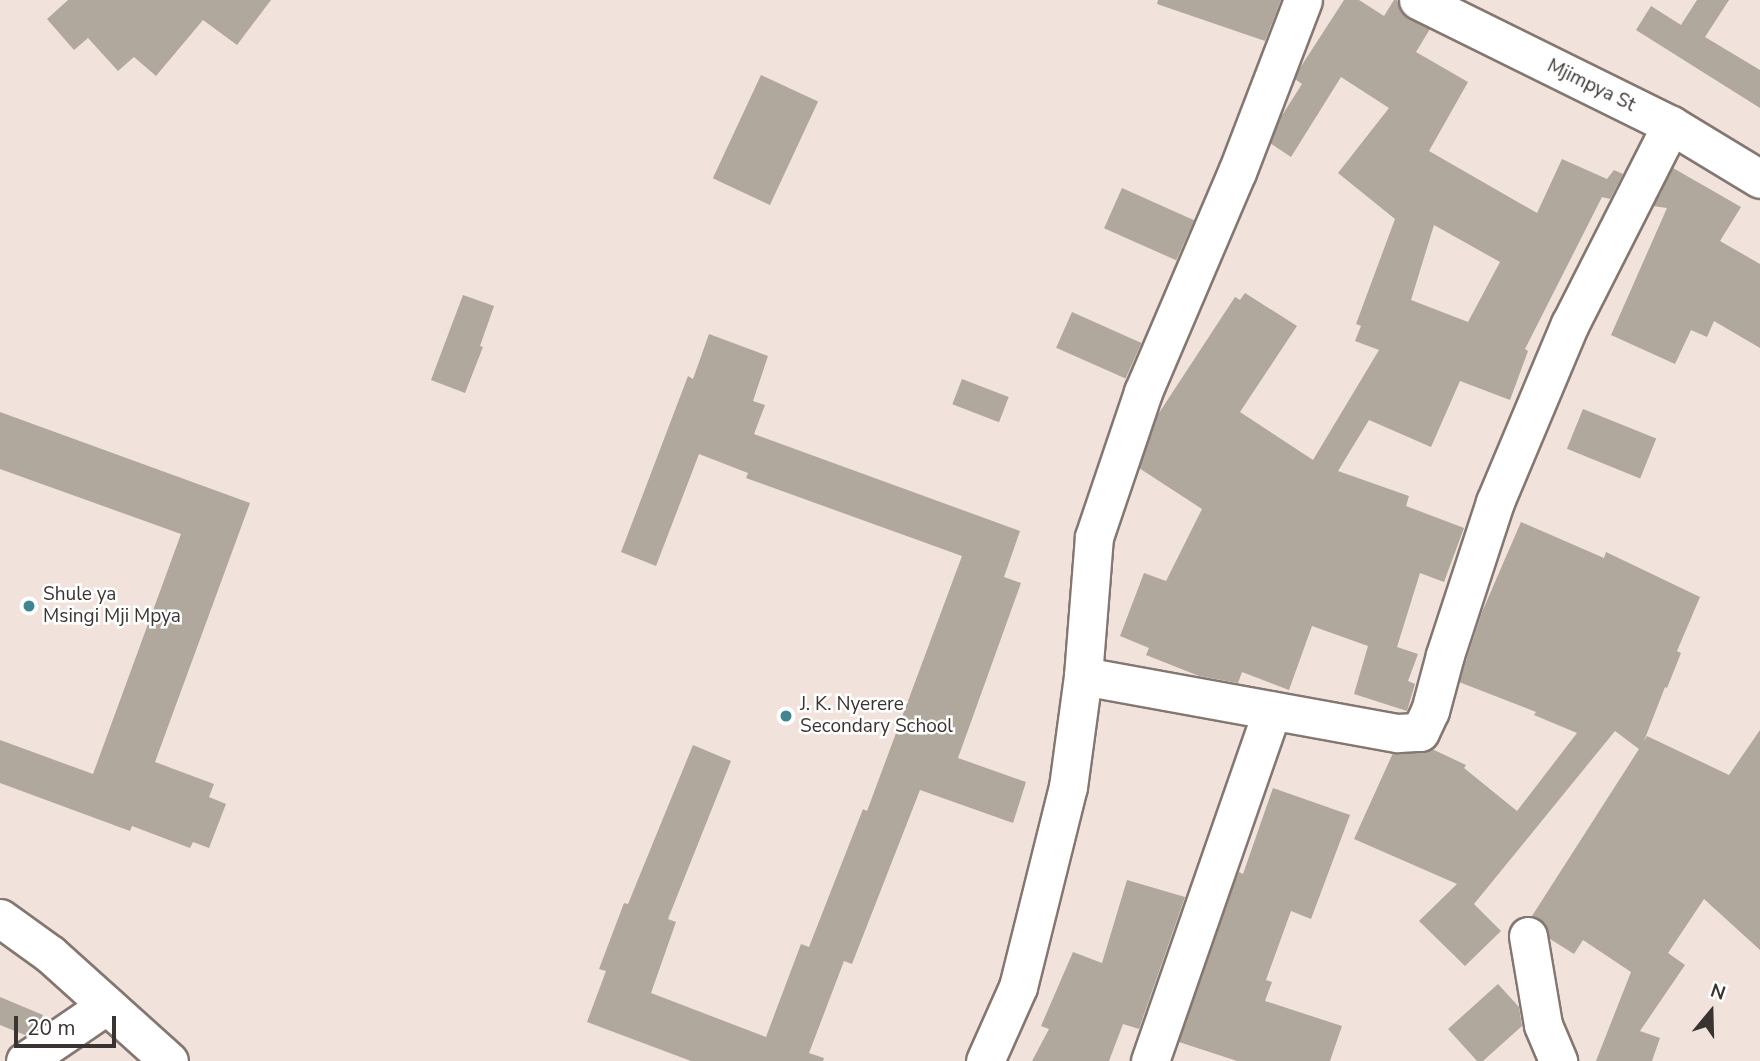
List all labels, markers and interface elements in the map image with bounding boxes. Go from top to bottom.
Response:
street label: Mjimpya St [1543,55,1639,117]
place label: Shule ya Msingi Mji Mpya [43,584,181,628]
marker: Shule ya Msingi Mji Mpya [21,598,37,614]
place label: J. K. Nyerere Secondary School [800,694,953,738]
marker: J. K. Nyerere Secondary School [778,708,794,724]
north arrow [1676,977,1746,1047]
text: N [1707,978,1729,1007]
scale bar [18,1002,119,1046]
text: 20 m [27,1014,76,1042]

